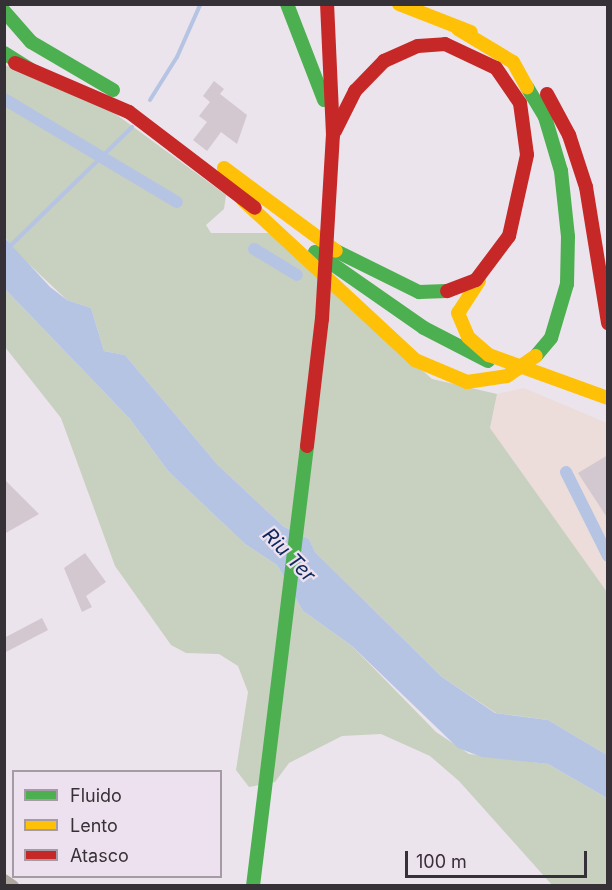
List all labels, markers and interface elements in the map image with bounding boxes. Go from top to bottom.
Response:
water label: Riu Ter [258,523,320,587]
legend [12,770,222,878]
text: Fluido [70,785,122,806]
text: Lento [70,815,118,836]
scale bar [408,839,590,877]
text: Atasco [70,845,129,866]
text: 100 m [416,851,467,872]

